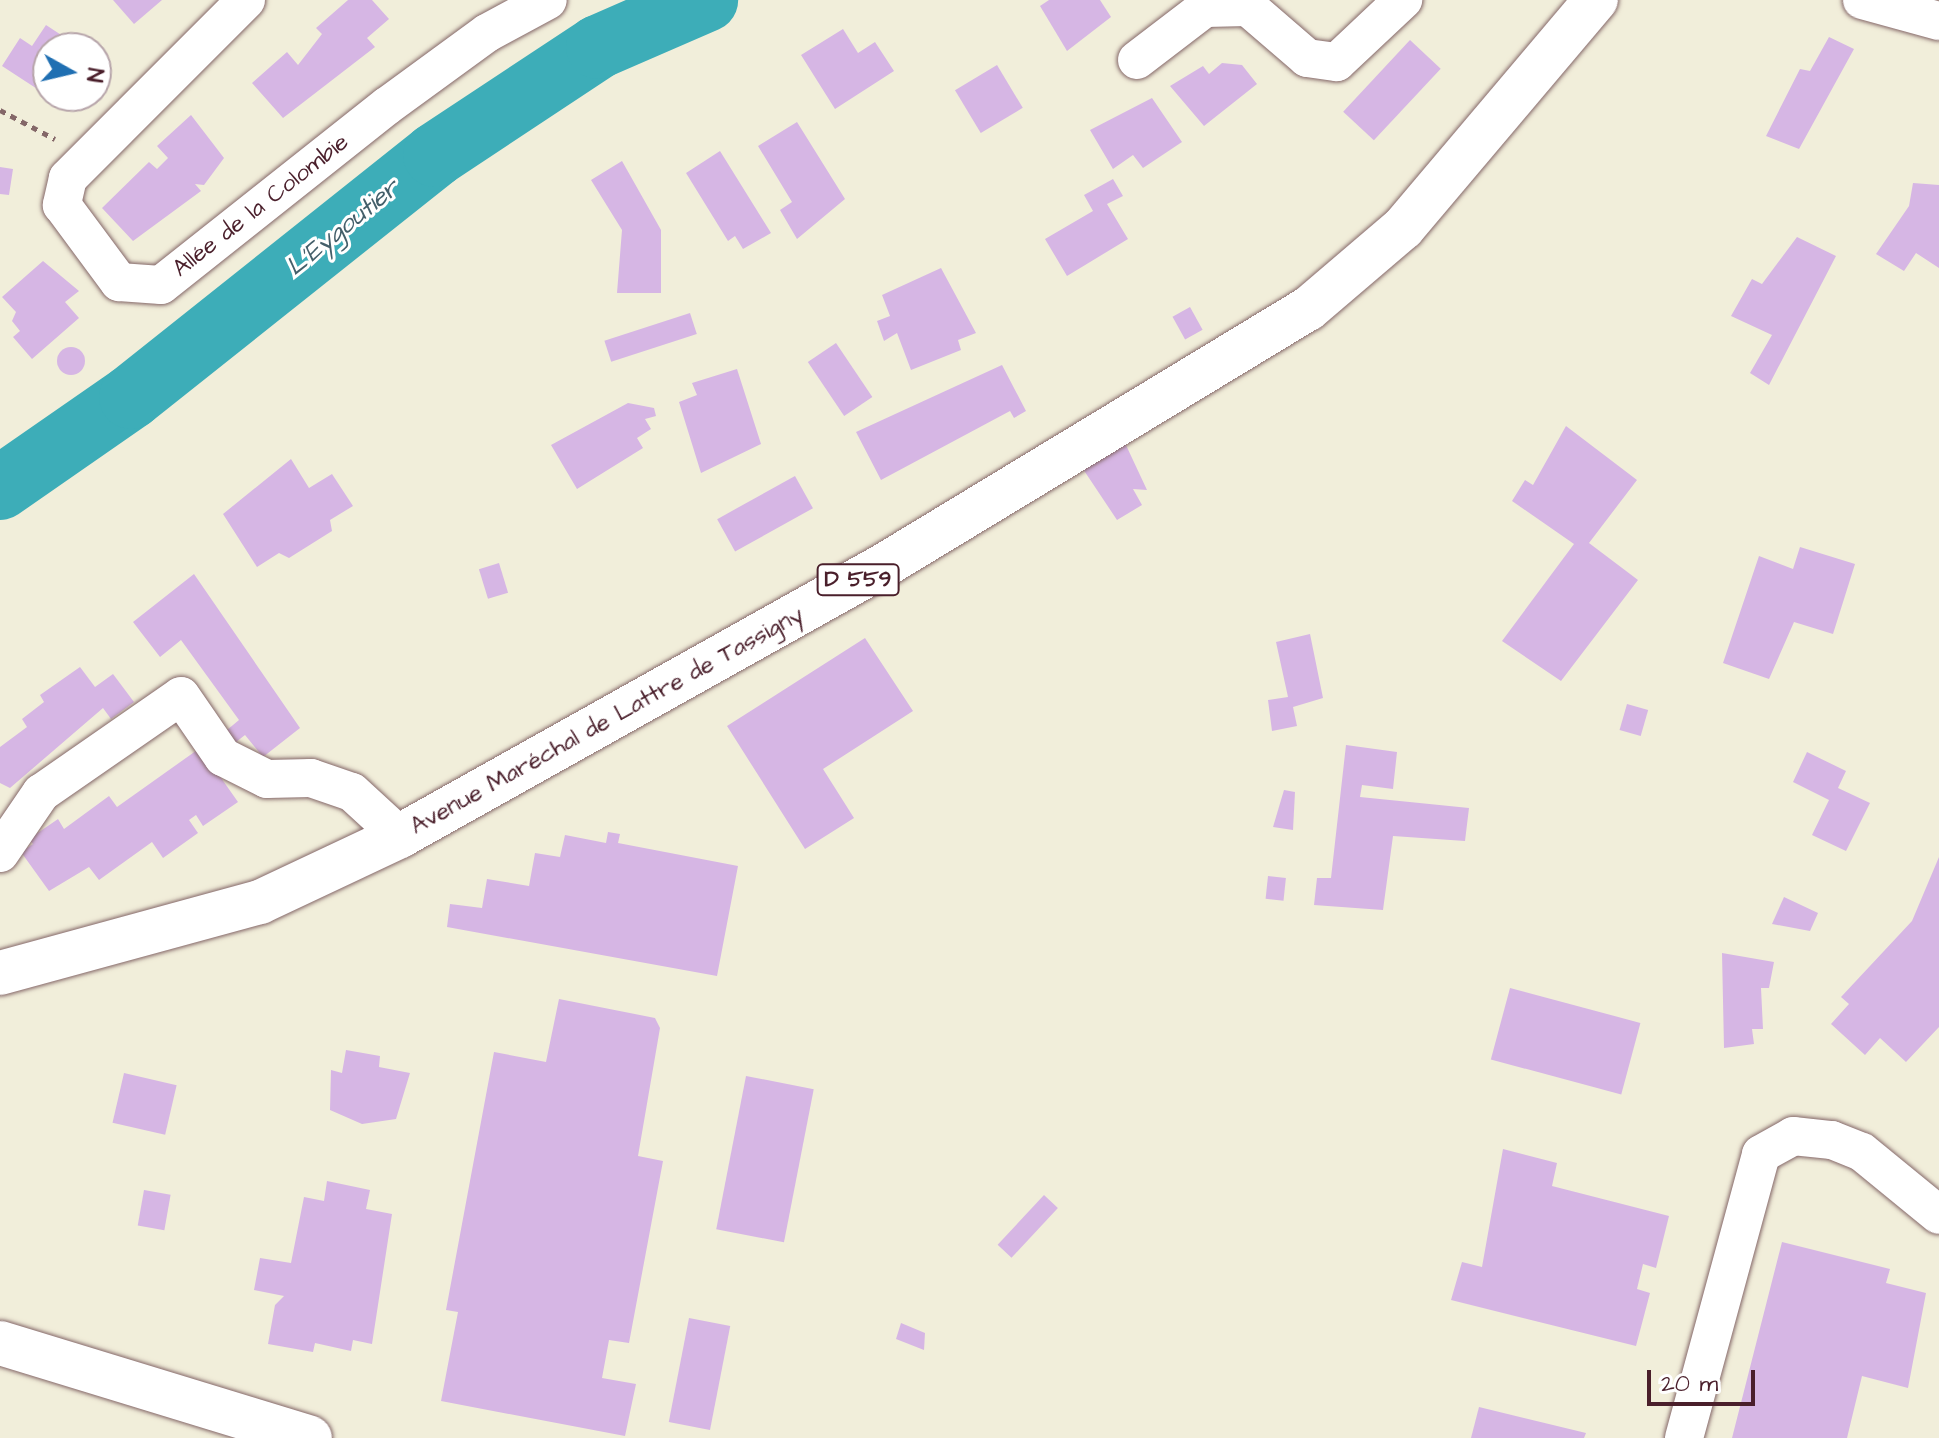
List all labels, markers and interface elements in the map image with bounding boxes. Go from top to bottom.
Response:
north arrow [32,32,112,112]
text: N [78,66,111,84]
street label: Allée de la Colombie [167,128,355,284]
water label: L'Eygoutier [280,173,406,283]
road number: D 559 [816,562,900,598]
street label: Avenue Maréchal de Lattre de Tassigny [405,601,809,841]
scale bar [1651,1354,1759,1404]
text: 20 m [1661,1367,1718,1401]

